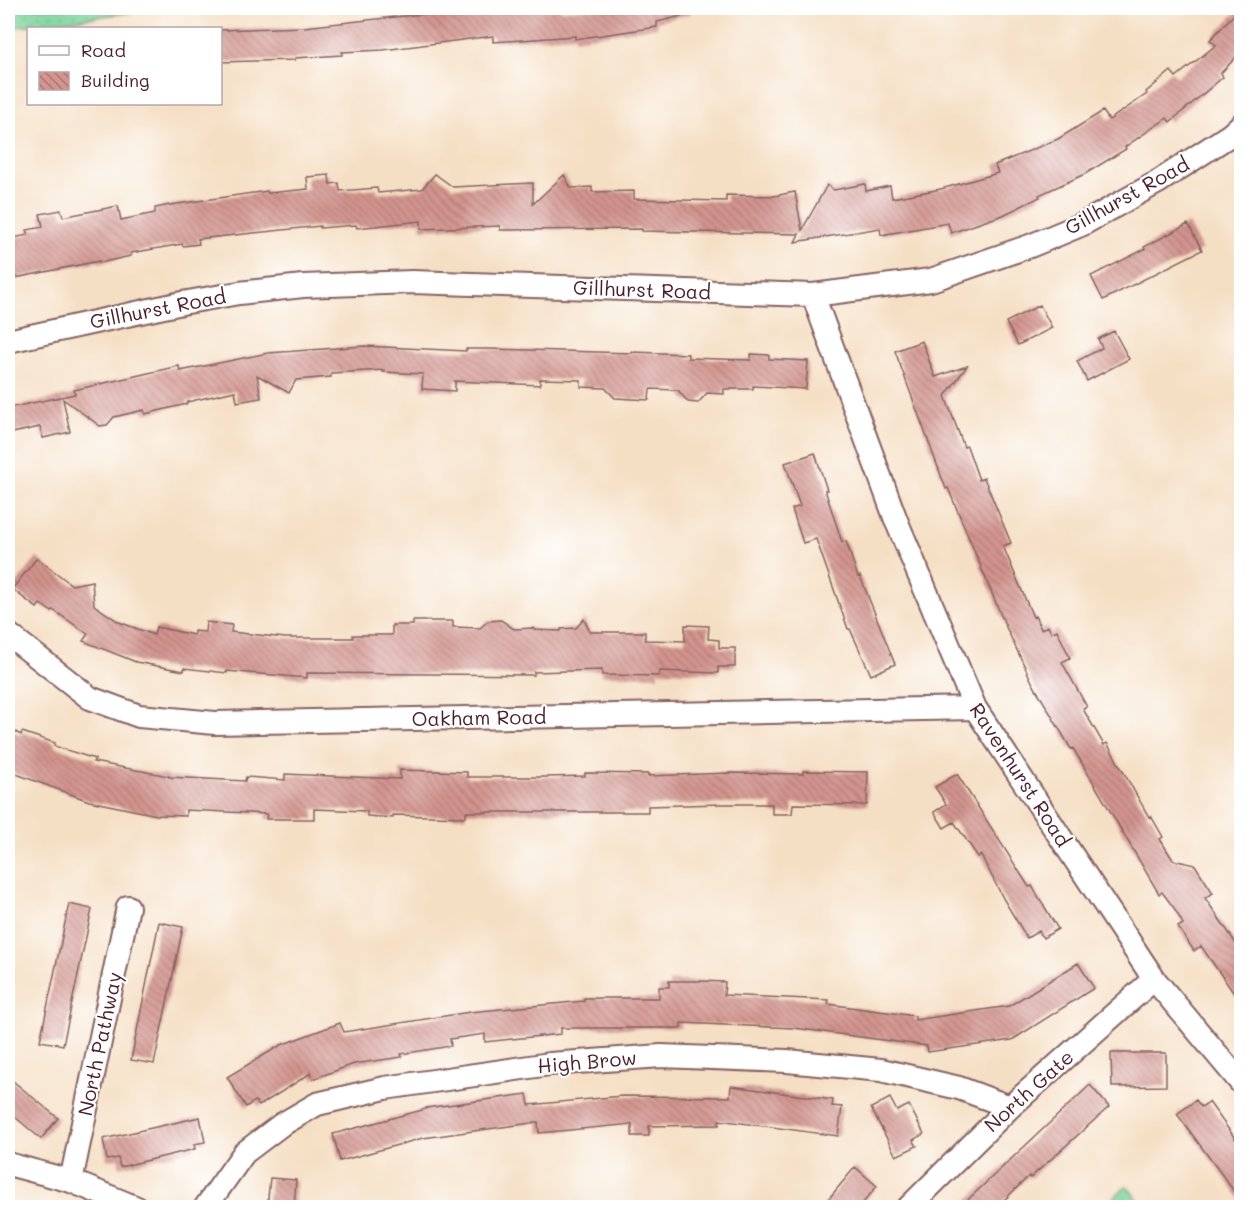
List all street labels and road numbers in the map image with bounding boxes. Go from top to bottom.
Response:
street label: Gillhurst Road [1060,150,1193,240]
street label: Gillhurst Road [573,274,711,304]
street label: Gillhurst Road [88,282,228,334]
street label: Ravenhurst Road [965,698,1077,851]
street label: Oakham Road [411,703,547,731]
street label: North Pathway [71,970,127,1118]
street label: North Gate [978,1043,1079,1137]
street label: High Brow [536,1044,638,1078]

